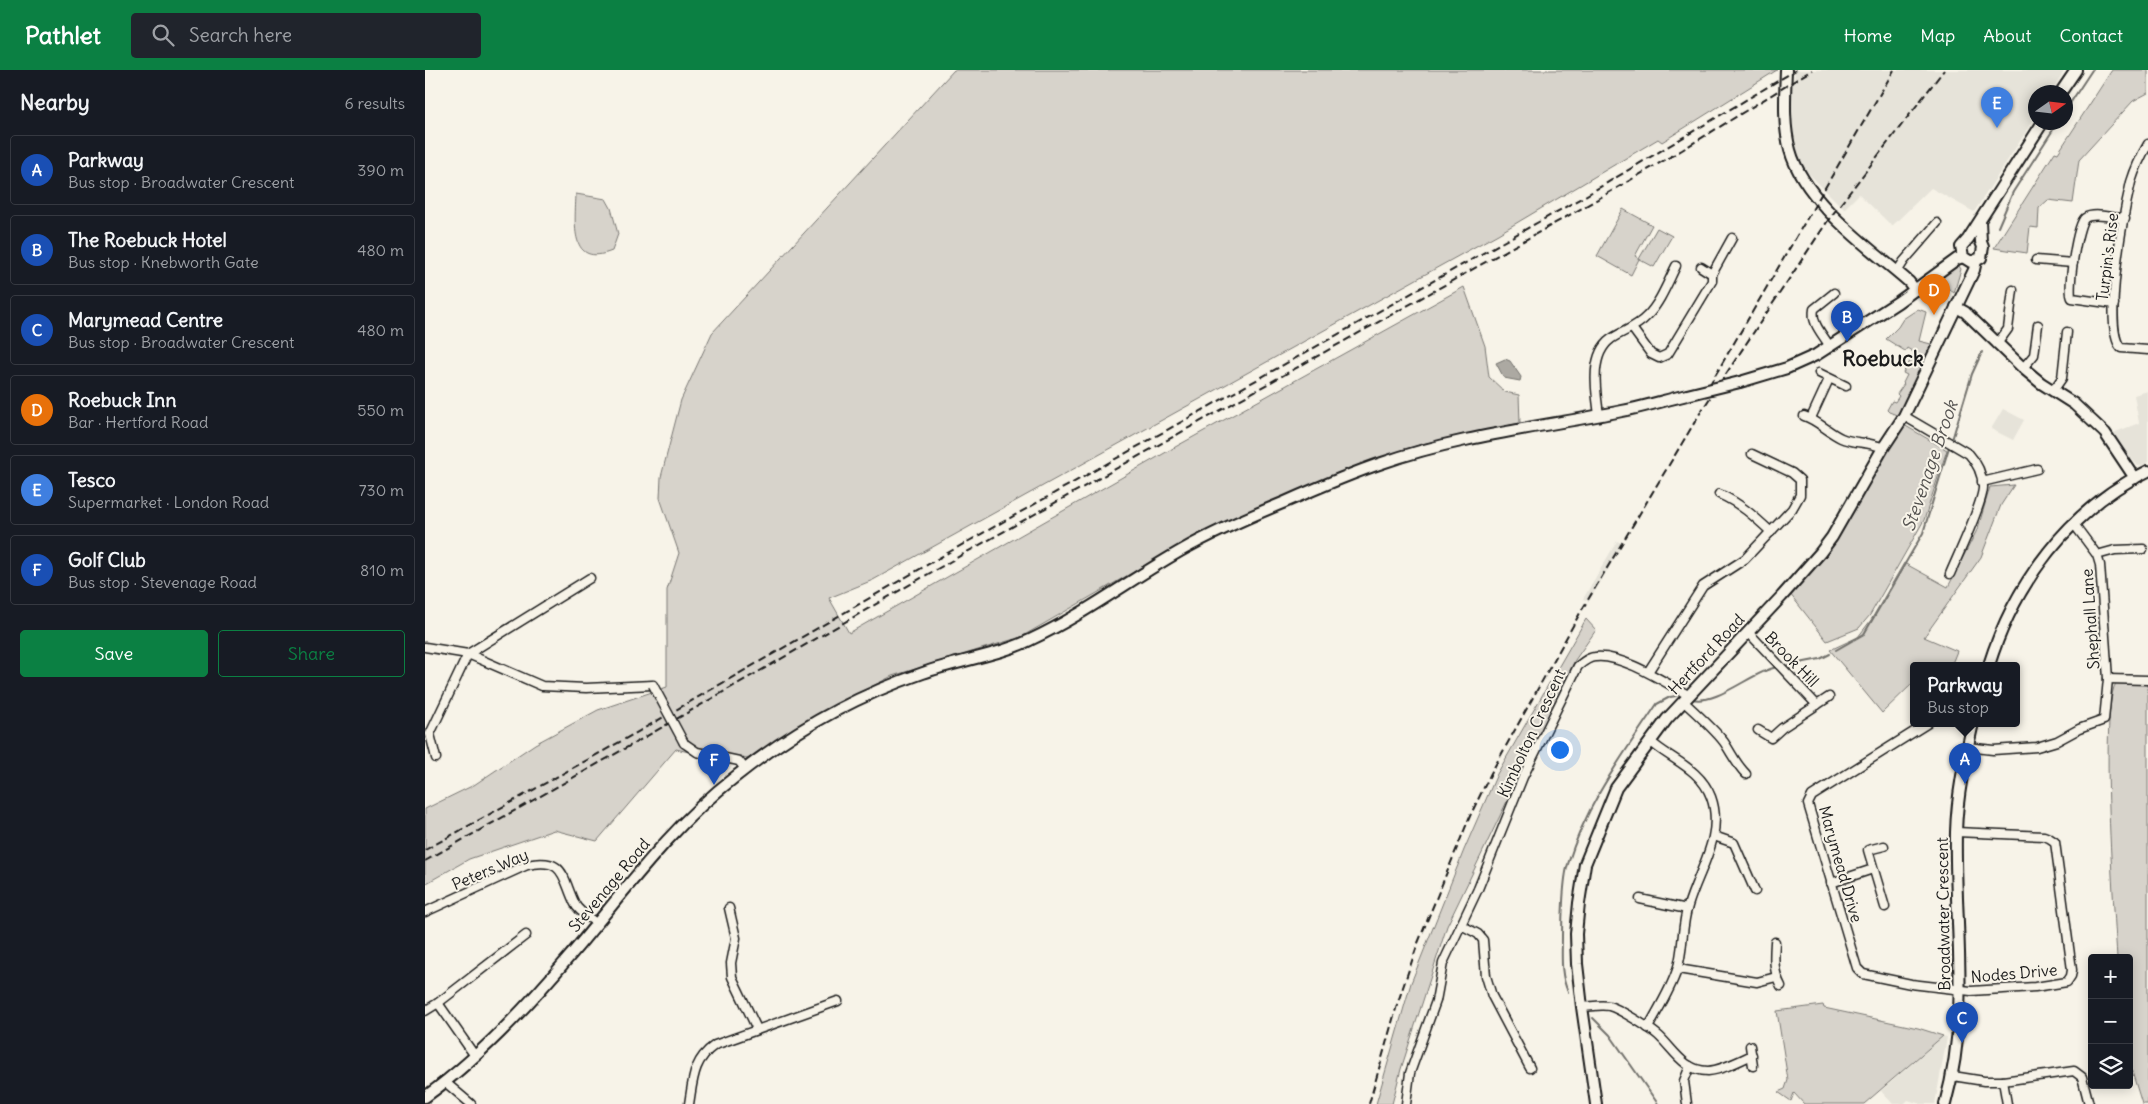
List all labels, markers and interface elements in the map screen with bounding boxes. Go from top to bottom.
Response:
search box [131,13,481,58]
text: Pathlet [25,20,101,50]
icon: search [149,21,177,49]
text: Search here [189,23,292,47]
text: Home [1844,24,1892,47]
text: Map [1920,24,1955,47]
text: About [1983,24,2031,47]
text: Contact [2059,24,2123,47]
north arrow [2028,85,2073,130]
pin: E [1981,87,2013,128]
text: Nearby [20,89,90,116]
text: 6 results [344,93,405,113]
text: Parkway [68,148,144,172]
text: A [32,160,42,180]
text: 390 m [357,160,404,180]
text: Bus stop · Broadwater Crescent [68,172,294,192]
street label: Turpin's Rise [2092,212,2122,302]
text: The Roebuck Hotel [68,228,227,252]
text: B [32,240,42,260]
text: 480 m [357,240,404,260]
text: Bus stop · Knebworth Gate [68,252,259,272]
pin: D [1918,274,1950,315]
pin: B [1831,301,1863,342]
text: Marymead Centre [68,308,223,332]
text: C [32,320,42,340]
text: 480 m [357,320,404,340]
text: Bus stop · Broadwater Crescent [68,332,294,352]
district label: Roebuck [1842,345,1924,372]
text: Roebuck Inn [68,388,176,412]
water label: Stevenage Brook [1896,396,1963,534]
text: D [31,400,43,420]
text: 550 m [357,400,404,420]
text: Bar · Hertford Road [68,412,208,432]
text: Tesco [68,468,116,492]
text: E [32,480,42,500]
text: 730 m [359,480,404,500]
text: Supermarket · London Road [68,492,269,512]
text: Golf Club [68,548,146,572]
text: F [32,560,42,580]
text: 810 m [360,560,404,580]
street label: Shephall Lane [2077,568,2103,670]
text: Bus stop · Stevenage Road [68,572,257,592]
street label: Hertford Road [1664,609,1748,699]
street label: Brook Hill [1761,627,1823,691]
button: Save [20,630,208,677]
button: Share [218,630,405,677]
popup [1910,662,2020,727]
street label: Kimbolton Crescent [1492,665,1570,801]
text: Parkway [1927,673,2003,697]
text: Bus stop [1927,697,1989,717]
your location [1547,737,1573,763]
pin: A [1949,743,1981,784]
pin: F [698,744,730,785]
street label: Marymead Drive [1815,803,1867,925]
street label: Stevenage Road [564,834,654,936]
street label: Broadwater Crescent [1932,836,1954,991]
street label: Peters Way [449,844,531,894]
map controls [2088,954,2133,1089]
button: + [2088,954,2133,999]
street label: Nodes Drive [1970,959,2058,987]
button: − [2088,999,2133,1044]
pin: C [1946,1002,1978,1043]
button: layers [2088,1044,2133,1089]

